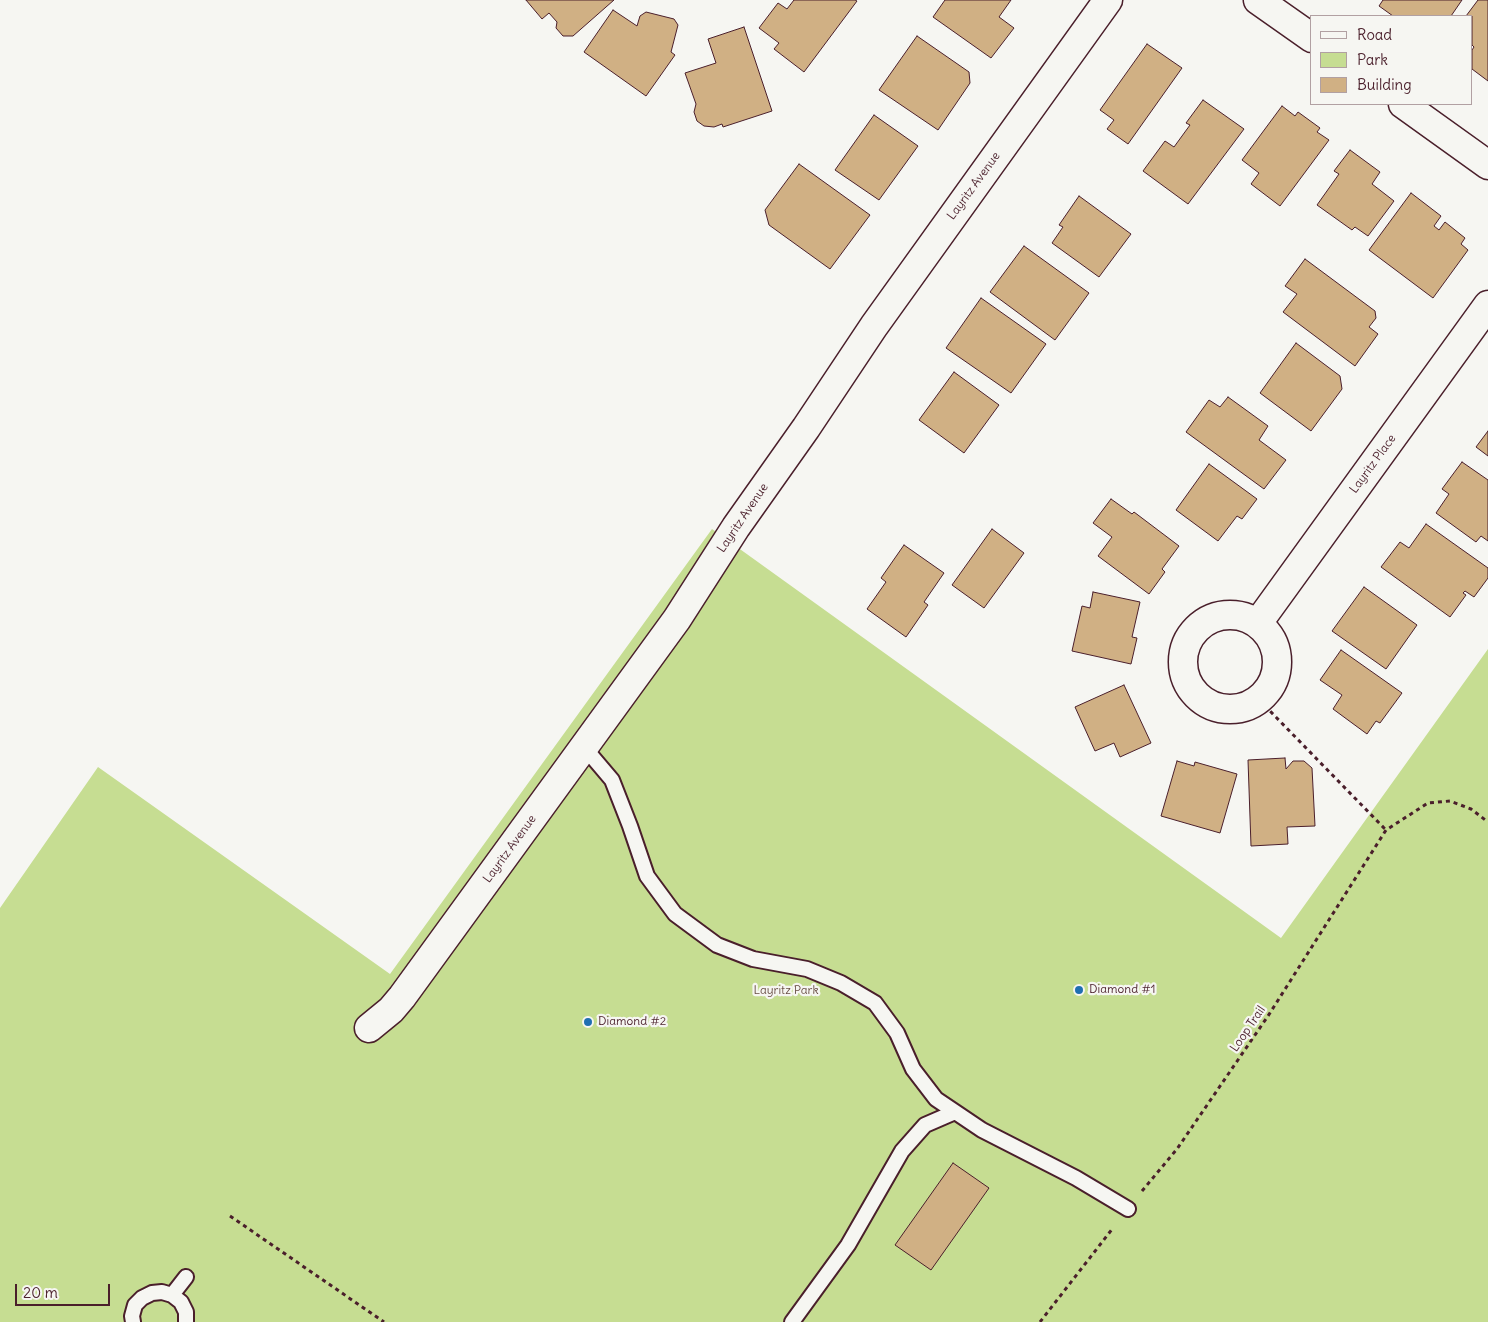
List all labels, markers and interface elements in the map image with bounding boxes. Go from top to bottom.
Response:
legend [1310,15,1473,105]
text: Road [1357,25,1392,44]
text: Park [1357,50,1388,69]
text: Building [1357,75,1412,94]
street label: Layritz Avenue [945,149,1003,223]
street label: Layritz Place [1347,432,1399,496]
street label: Layritz Avenue [715,481,771,555]
street label: Layritz Avenue [481,812,539,886]
place label: Diamond #1 [1089,983,1156,997]
park label: Layritz Park [753,984,819,998]
marker: Diamond #1 [1073,984,1085,996]
street label: Loop Trail [1227,1003,1269,1055]
place label: Diamond #2 [598,1015,666,1029]
marker: Diamond #2 [582,1016,594,1028]
scale bar [18,1274,112,1306]
text: 20 m [23,1283,58,1302]

